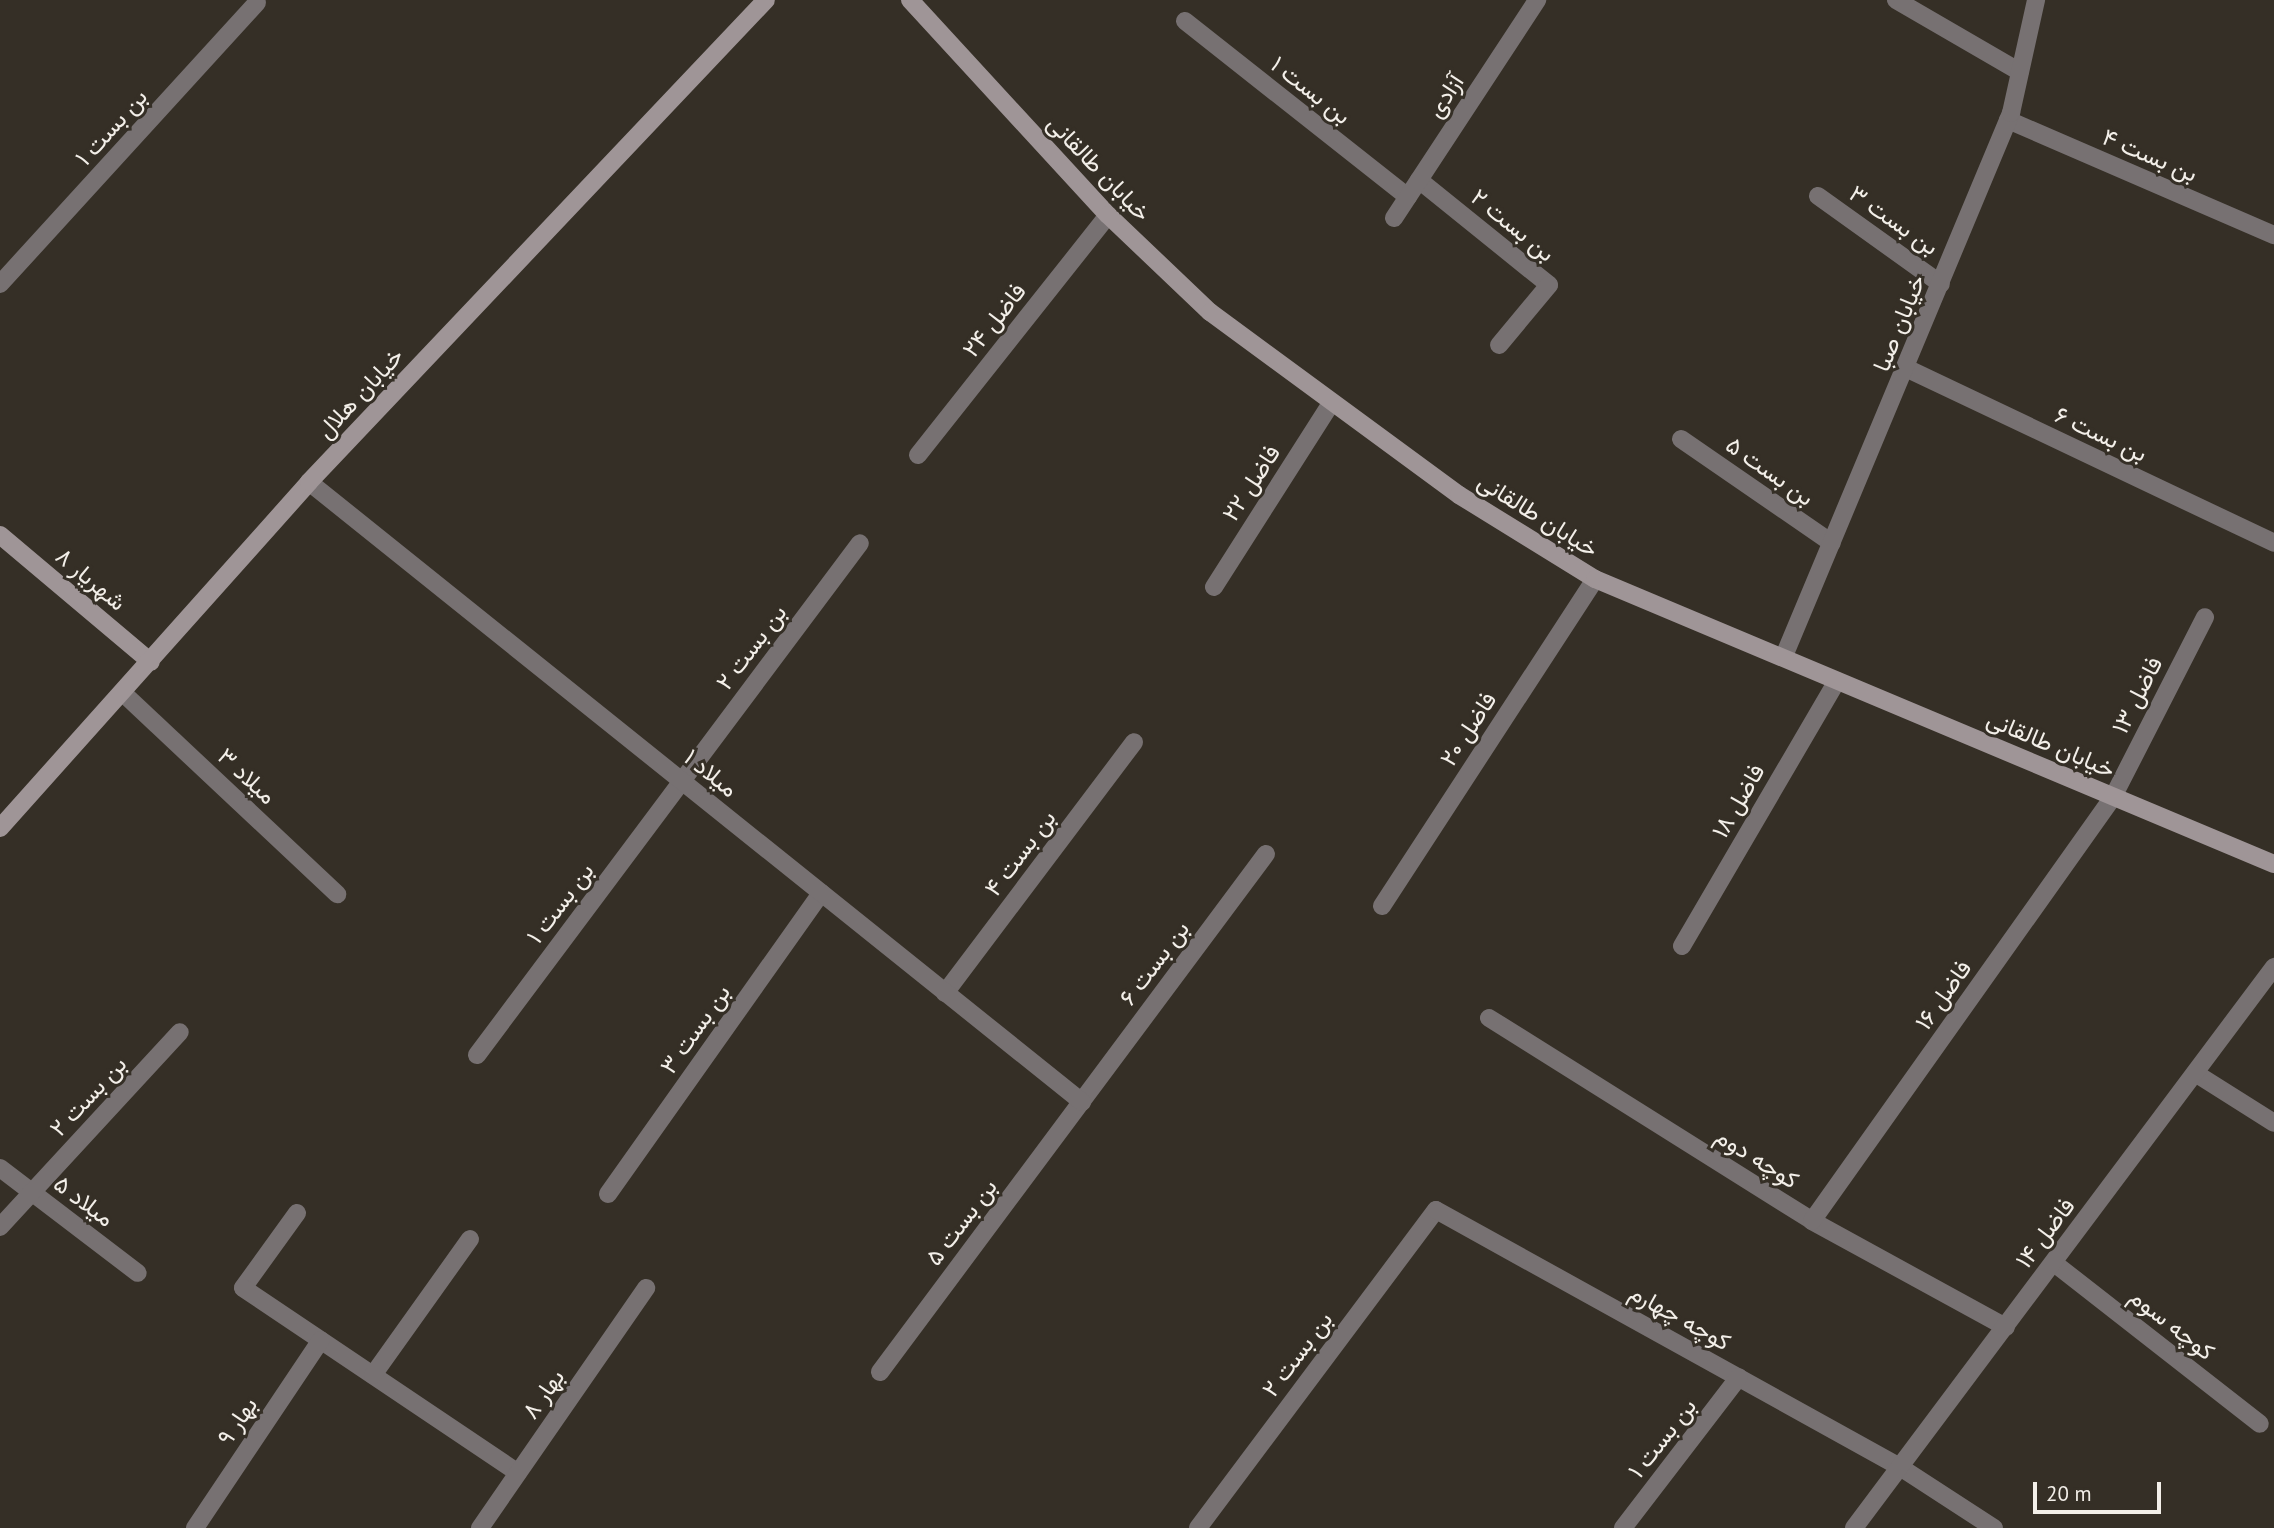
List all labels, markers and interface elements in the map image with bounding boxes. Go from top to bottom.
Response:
street label: بن بست ۱ [1265,50,1357,130]
street label: آزادی [1420,69,1470,123]
street label: بن بست ۱ [69,83,153,171]
street label: خیابان طالقانی [1041,109,1157,227]
street label: بن بست ۴ [2098,122,2202,188]
street label: بن بست ۳ [1844,179,1944,261]
street label: بن بست ۲ [1465,183,1561,267]
street label: خیابان صبا [1867,270,1931,376]
street label: فاضل ۲۴ [956,277,1032,363]
street label: خیابان هلال [311,342,409,444]
street label: بن بست ۶ [2050,400,2152,468]
street label: بن بست ۵ [1720,430,1820,512]
street label: فاضل ۲۲ [1216,440,1286,526]
street label: خیابان طالقانی [1472,467,1604,563]
street label: شهریار ۸ [50,541,132,617]
street label: بن بست ۲ [710,599,792,695]
street label: فاضل ۱۳ [2105,652,2169,738]
street label: فاضل ۲۰ [1433,687,1503,771]
street label: خیابان طالقانی [1983,704,2119,784]
street label: میلاد ۳ [212,742,282,810]
street label: میلاد ۱ [678,743,744,803]
street label: فاضل ۱۸ [1705,759,1771,843]
street label: بن بست ۴ [978,804,1062,902]
street label: بن بست ۱ [520,857,600,949]
street label: بن بست ۶ [1113,915,1195,1011]
street label: فاضل ۱۶ [1909,955,1977,1035]
street label: بن بست ۳ [654,979,736,1079]
street label: بن بست ۲ [44,1050,132,1142]
street label: کوچه دوم [1710,1121,1804,1195]
street label: میلاد ۵ [48,1169,120,1233]
street label: بن بست ۵ [919,1173,1003,1271]
street label: فاضل ۱۴ [2009,1192,2081,1274]
street label: کوچه چهارم [1624,1277,1736,1357]
street label: کوچه سوم [2124,1282,2220,1366]
street label: بن بست ۲ [1256,1306,1338,1402]
street label: بهار ۸ [516,1364,570,1424]
street label: بهار ۹ [211,1392,263,1450]
street label: بن بست ۱ [1622,1392,1702,1484]
scale bar [2036,1468,2164,1512]
text: 20 m [2046,1480,2092,1507]

